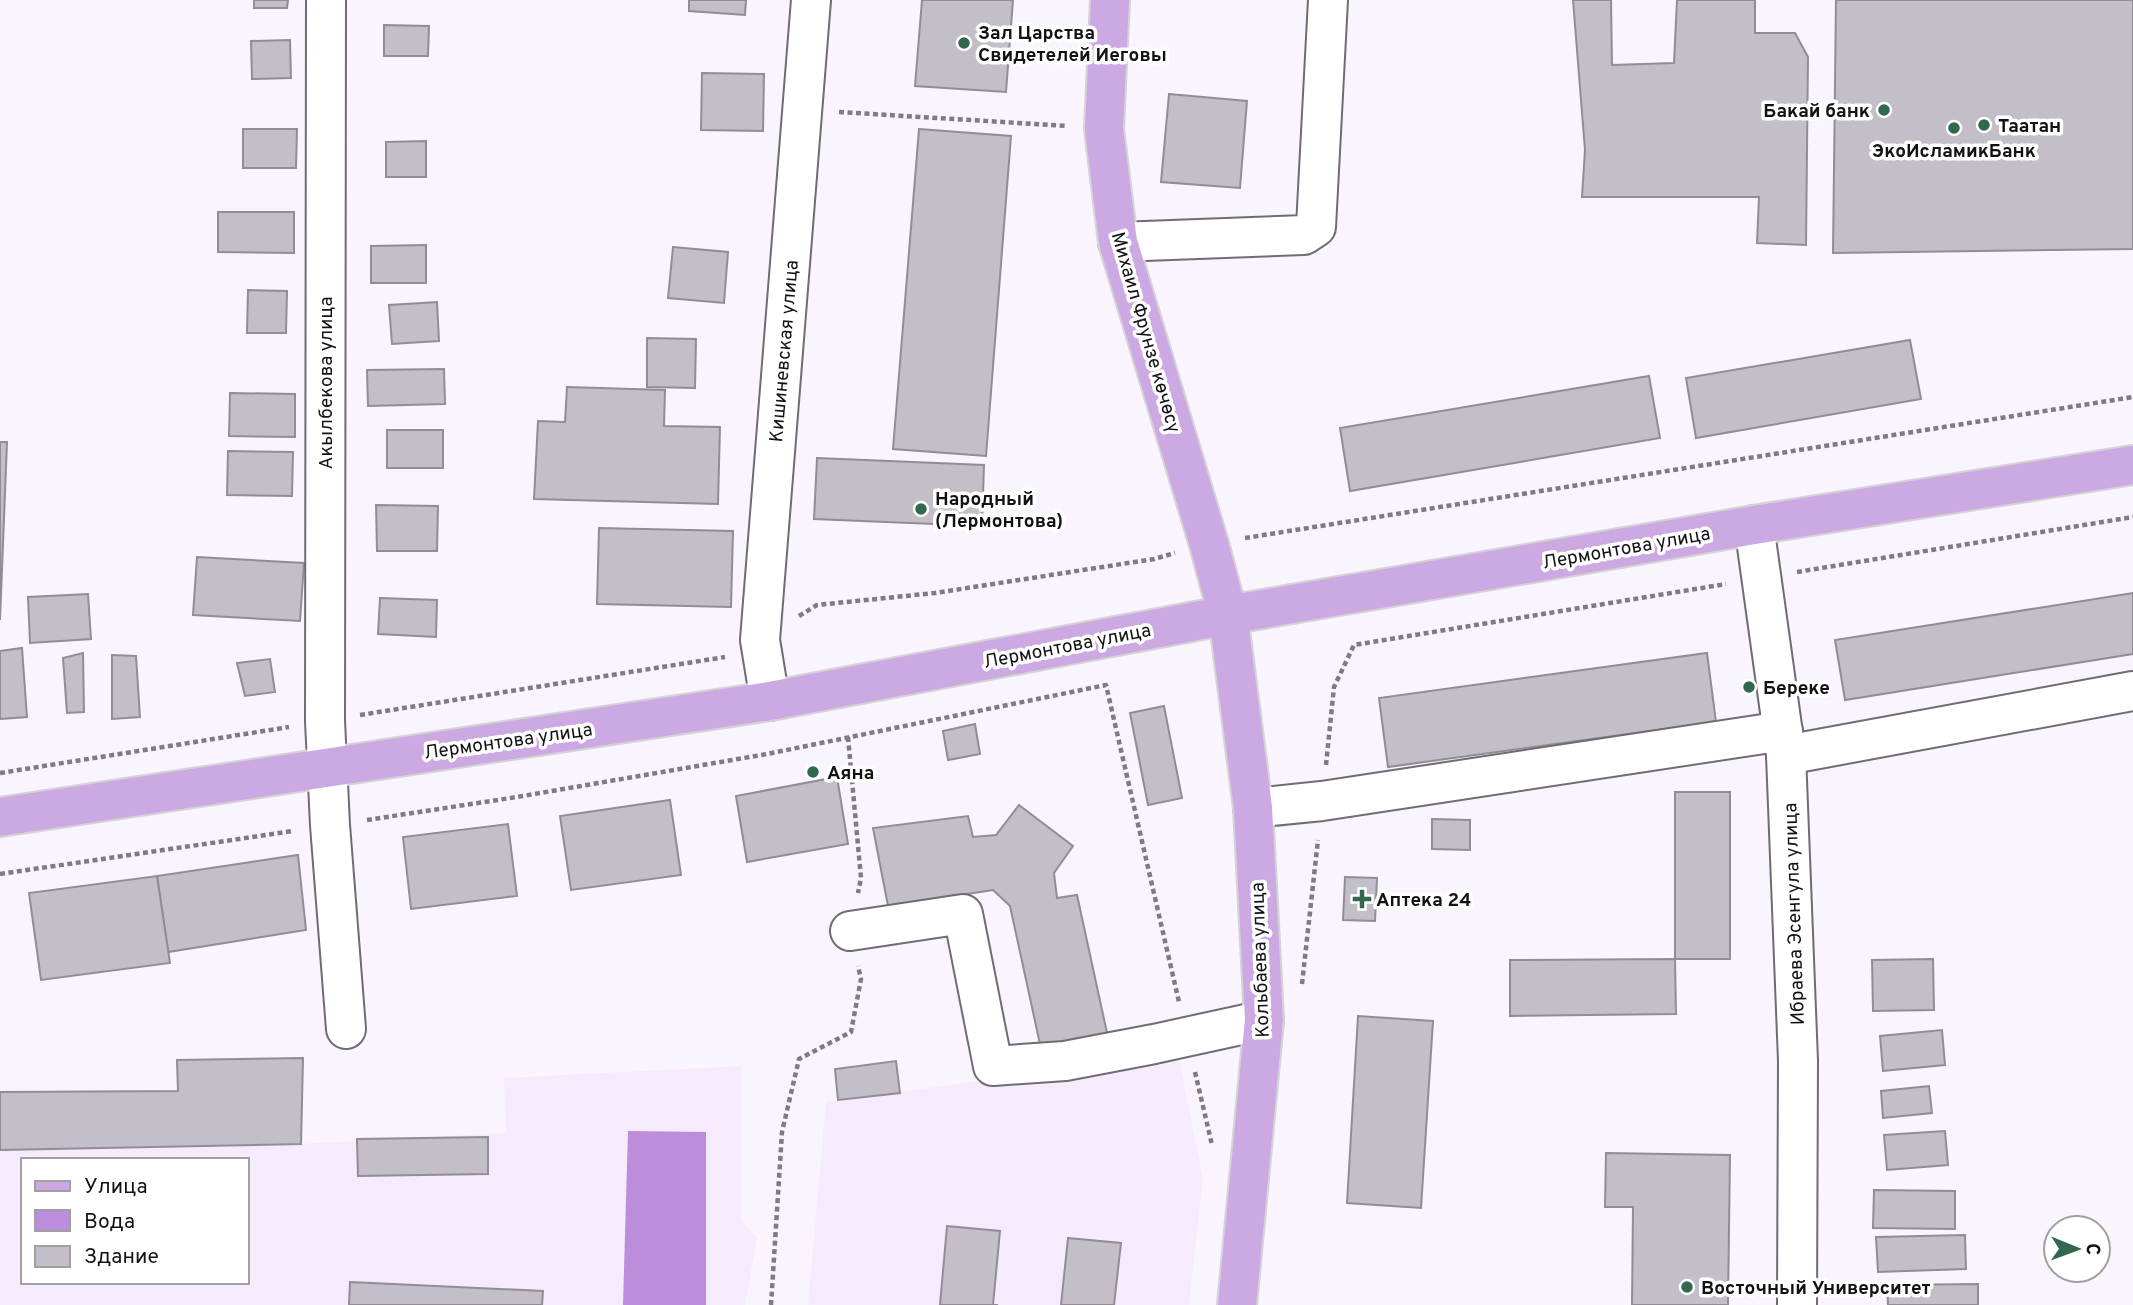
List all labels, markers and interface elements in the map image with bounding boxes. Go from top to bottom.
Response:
place label: Зал Царства Свидетелей Иеговы [978,22,1167,68]
marker: Зал Царства Свидетелей Иеговы [956,35,972,51]
place label: Бакай банк [1763,100,1870,124]
marker: Бакай банк [1876,102,1892,118]
place label: Таатан [1998,115,2061,139]
marker: Таатан [1976,117,1992,133]
marker: ЭкоИсламикБанк [1946,120,1962,136]
place label: ЭкоИсламикБанк [1872,140,2036,164]
street label: Михаил Фрунзе көчөсү [1105,229,1185,436]
street label: Кишиневская улица [765,259,805,443]
street label: Акылбекова улица [315,296,339,470]
place label: Народный (Лермонтова) [935,488,1063,534]
marker: Народный (Лермонтова) [913,501,929,517]
street label: Лермонтова улица [1540,522,1712,576]
street label: Лермонтова улица [982,619,1153,675]
place label: Береке [1763,677,1830,701]
marker: Береке [1741,679,1757,695]
street label: Лермонтова улица [422,718,594,766]
place label: Аяна [827,762,874,786]
marker: Аяна [805,764,821,780]
street label: Ибраева Эсенгула улица [1779,802,1811,1026]
street label: Кольбаева улица [1246,882,1276,1038]
place label: Аптека 24 [1376,889,1471,913]
marker: Аптека 24 [1354,891,1370,907]
legend [21,1158,248,1284]
text: Улица [84,1174,148,1201]
text: Вода [84,1209,135,1236]
north arrow [2042,1214,2112,1284]
text: С [2080,1243,2104,1256]
text: Здание [84,1244,159,1271]
place label: Восточный Университет [1701,1277,1931,1301]
marker: Восточный Университет [1679,1279,1695,1295]

